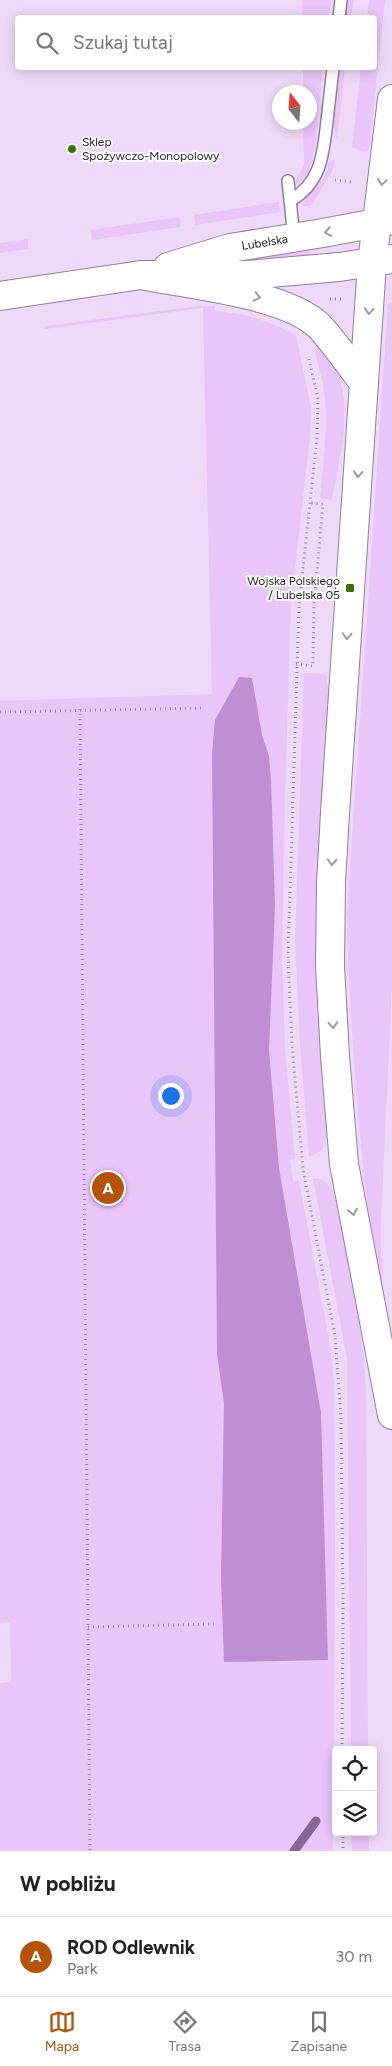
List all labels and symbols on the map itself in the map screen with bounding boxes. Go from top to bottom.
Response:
north arrow [272,85,317,130]
place label: Sklep Spożywczo-Monopolowy [82,135,220,163]
marker: Sklep Spożywczo-Monopolowy [66,143,78,155]
one-way arrow [377,178,388,186]
one-way arrow [323,227,332,237]
street label: Lubelska [241,232,289,253]
one-way arrow [253,291,262,302]
one-way arrow [363,308,374,316]
one-way arrow [352,470,363,478]
place label: Wojska Polskiego / Lubelska 05 [247,574,340,602]
marker: Wojska Polskiego / Lubelska 05 [344,582,356,594]
one-way arrow [342,632,353,640]
one-way arrow [327,858,338,866]
one-way arrow [327,1021,338,1029]
your location [158,1083,184,1109]
pin: A [92,1169,124,1207]
one-way arrow [348,1208,358,1217]

